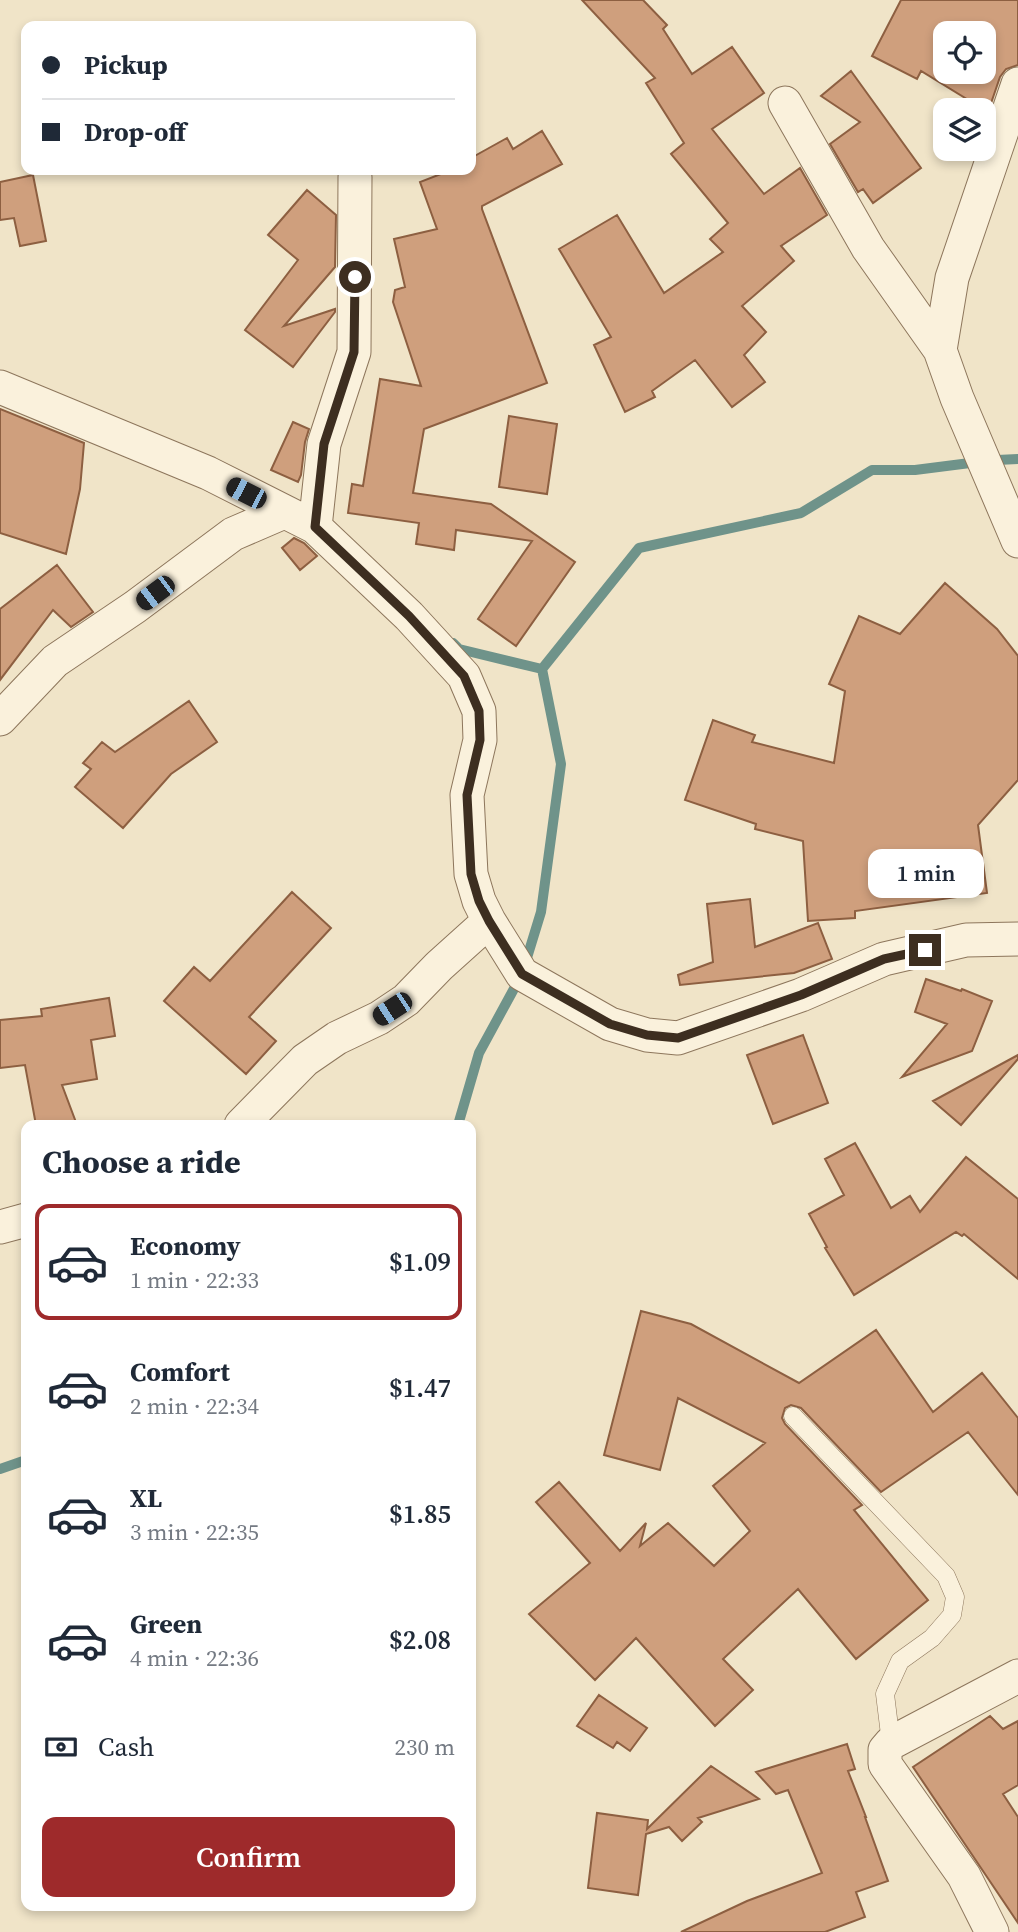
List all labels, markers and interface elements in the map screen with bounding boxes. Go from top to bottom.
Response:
map controls [933,21,996,161]
button: locate [933,21,996,84]
text: Pickup [84,47,168,83]
button: layers [933,98,996,161]
text: Drop-off [84,114,186,150]
route start [339,261,371,293]
car [223,474,270,512]
car [132,572,179,614]
callout: 1 min [867,848,983,898]
text: 1 min [896,857,956,889]
route end [909,934,941,966]
car [369,989,416,1029]
text: Choose a ride [42,1140,241,1184]
text: Economy [130,1228,241,1264]
icon: car [46,1231,109,1294]
text: $1.09 [389,1244,451,1280]
text: 1 min · 22:33 [130,1264,259,1296]
text: Comfort [130,1354,230,1390]
icon: car [46,1357,109,1420]
text: $1.47 [389,1370,451,1406]
text: 2 min · 22:34 [130,1390,259,1422]
text: XL [130,1480,162,1516]
icon: car [46,1483,109,1546]
text: $1.85 [389,1496,451,1532]
text: 3 min · 22:35 [130,1516,259,1548]
text: Green [130,1606,202,1642]
icon: car [46,1609,109,1672]
text: $2.08 [389,1622,451,1658]
text: 4 min · 22:36 [130,1642,259,1674]
icon: cash [42,1728,80,1766]
text: Cash [98,1729,154,1765]
text: 230 m [394,1731,455,1763]
button: Confirm [42,1817,455,1897]

